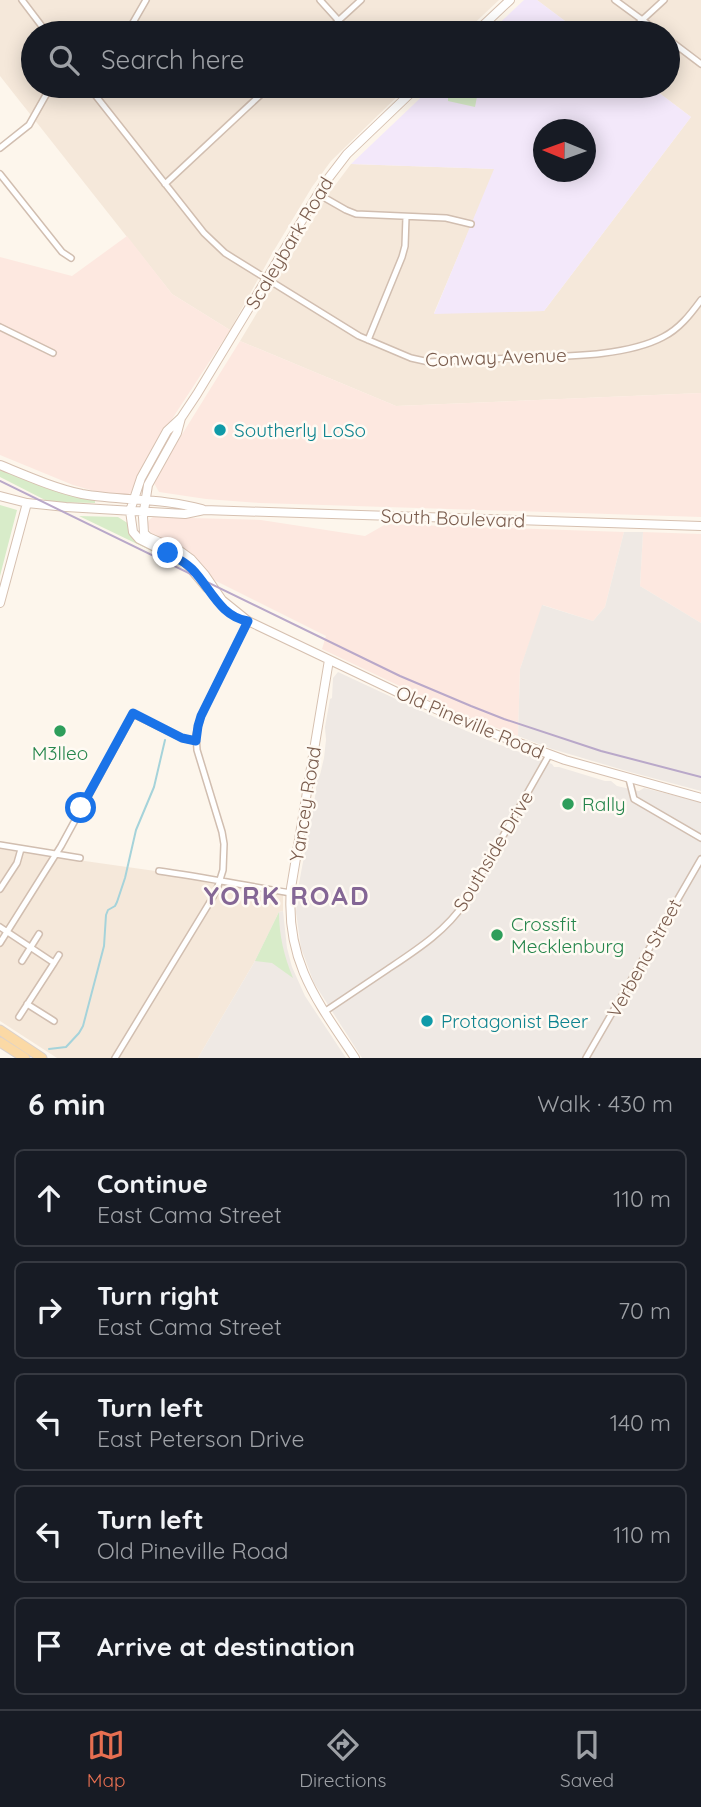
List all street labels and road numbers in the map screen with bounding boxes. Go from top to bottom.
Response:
street label: Scaleybark Road [240,172,338,314]
street label: Conway Avenue [425,343,567,371]
street label: South Boulevard [380,503,526,533]
street label: Old Pineville Road [393,680,547,764]
street label: Yancey Road [284,745,326,863]
street label: Southside Drive [448,786,538,916]
street label: Verbena Street [601,894,687,1022]

